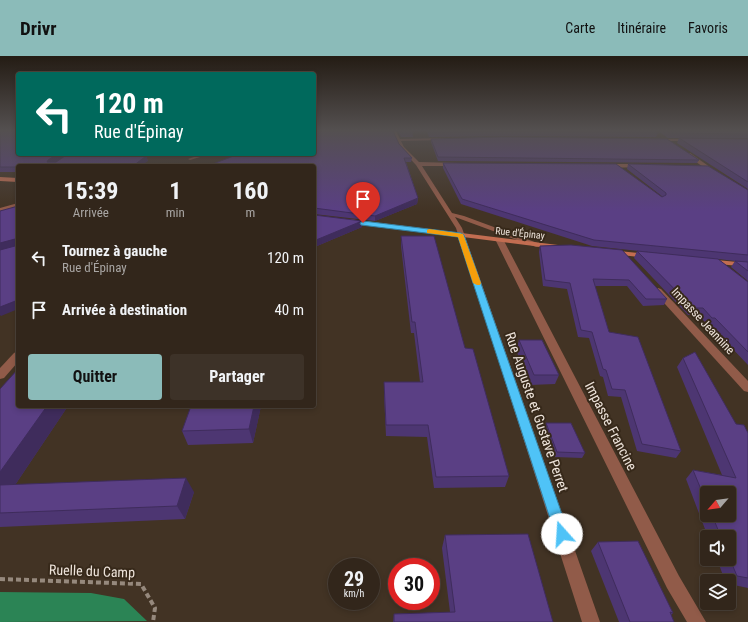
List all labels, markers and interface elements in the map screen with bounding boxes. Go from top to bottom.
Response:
text: Drivr [20,17,57,40]
text: Carte [565,20,595,36]
text: Itinéraire [617,20,666,36]
text: Favoris [688,20,728,36]
text: 120 m [94,87,164,120]
icon: left [28,88,80,140]
text: Rue d'Épinay [94,121,184,142]
text: 15:39 [63,177,118,205]
text: 1 [169,177,181,205]
text: 160 [232,177,269,205]
pin [346,182,380,223]
icon: arrive [352,188,374,210]
text: Arrivée [73,205,109,220]
text: min [166,205,185,220]
text: m [246,205,255,220]
street label: Rue d'Épinay [495,224,545,241]
text: Tournez à gauche [62,242,167,260]
icon: left [28,247,50,269]
text: 120 m [267,249,304,267]
text: Rue d'Épinay [62,260,127,275]
street label: Impasse Jeannine [669,285,738,358]
icon: arrive [28,299,50,321]
text: Arrivée à destination [62,301,187,319]
text: 40 m [274,301,304,319]
street label: Rue Auguste et Gustave Perret [502,330,572,494]
button: Quitter [28,354,162,400]
button: Partager [170,354,304,400]
street label: Impasse Francine [582,379,640,473]
north arrow [700,486,736,522]
map controls [700,486,736,610]
position arrow [541,513,583,555]
button: sound [700,530,736,566]
speed limit sign: 30 [388,558,440,610]
street label: Ruelle du Camp [49,562,135,580]
text: 29 [344,567,364,591]
button: layers [700,574,736,610]
text: km/h [344,588,364,599]

